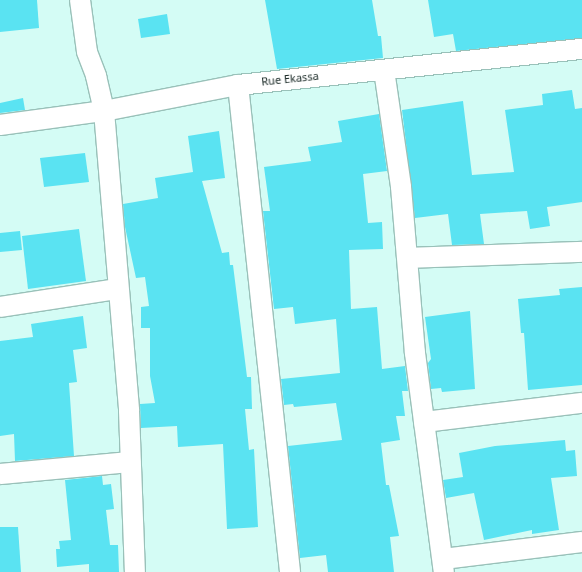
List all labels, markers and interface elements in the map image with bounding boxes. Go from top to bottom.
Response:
street label: Rue Ekassa [261,69,319,89]

